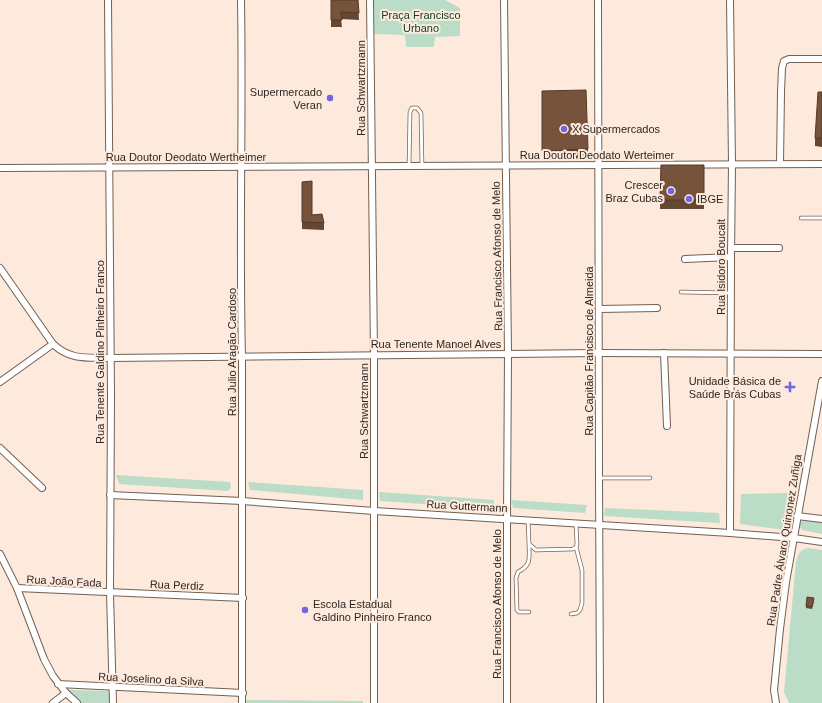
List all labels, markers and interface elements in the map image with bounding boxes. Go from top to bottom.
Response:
park label: Praça Francisco Urbano [381,9,461,34]
street label: Rua Schwartzmann [355,40,367,136]
place label: Supermercado Veran [250,86,322,111]
marker: Supermercado Veran [325,93,335,103]
place label: X Supermercados [572,123,661,135]
marker: X Supermercados [559,124,569,134]
street label: Rua Doutor Deodato Werteimer [520,149,675,161]
street label: Rua Doutor Deodato Wertheimer [106,151,267,163]
place label: Crescer Braz Cubas [606,179,663,204]
street label: Rua Francisco Afonso de Melo [490,181,504,331]
marker: Crescer Braz Cubas [666,186,676,196]
place label: IBGE [697,193,723,205]
marker: IBGE [684,194,694,204]
street label: Rua Isidoro Boucalt [715,219,727,315]
street label: Rua Tenente Galdino Pinheiro Franco [94,260,106,444]
street label: Rua Capitão Francisco de Almeida [583,265,595,436]
street label: Rua Julio Aragão Cardoso [226,288,238,416]
street label: Rua Tenente Manoel Alves [371,338,502,350]
street label: Rua Schwartzmann [358,363,370,459]
place label: Unidade Básica de Saúde Brás Cubas [689,375,781,400]
marker: Unidade Básica de Saúde Brás Cubas [784,381,796,393]
street label: Rua Padre Álvaro Quinonez Zuñiga [764,452,804,627]
street label: Rua Guttermann [426,498,508,514]
street label: Rua Francisco Afonso de Melo [491,529,503,679]
street label: Rua João Fada [26,573,103,589]
street label: Rua Perdiz [150,578,204,592]
place label: Escola Estadual Galdino Pinheiro Franco [313,598,432,623]
marker: Escola Estadual Galdino Pinheiro Franco [300,605,310,615]
street label: Rua Joselino da Silva [98,670,205,688]

